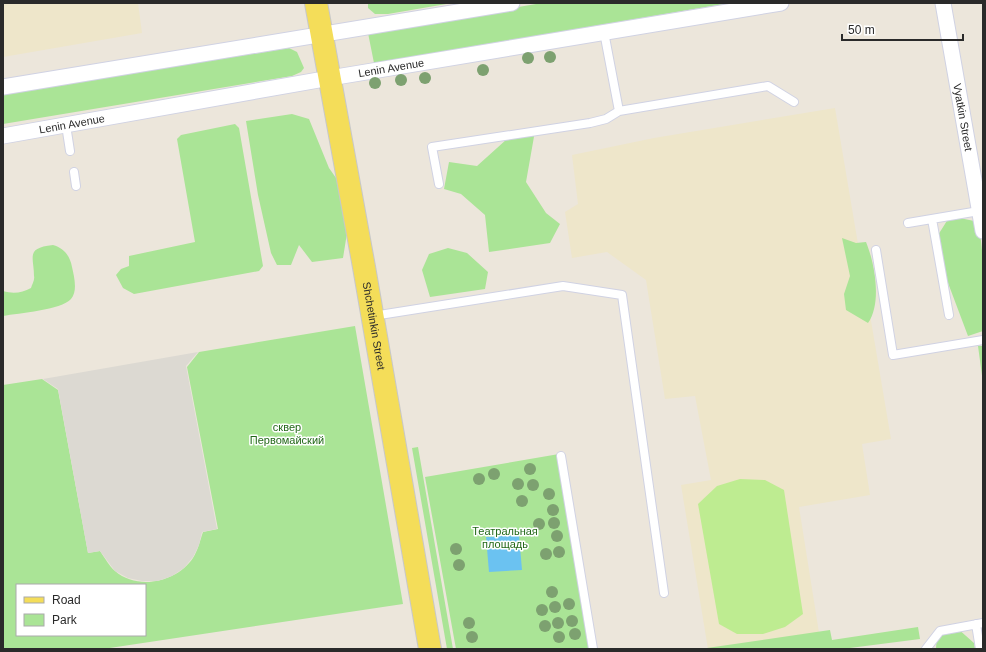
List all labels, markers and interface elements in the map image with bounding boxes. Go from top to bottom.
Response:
scale bar [842,16,963,42]
text: 50 m [848,23,875,37]
street label: Lenin Avenue [357,56,425,79]
street label: Vyatkin Street [951,83,975,152]
street label: Lenin Avenue [38,112,106,135]
street label: Shchetinkin Street [361,281,388,371]
park label: сквер Первомайский [250,421,324,446]
park label: Театральная площадь [472,525,538,550]
legend [16,584,146,636]
text: Road [52,593,81,607]
text: Park [52,613,78,627]

